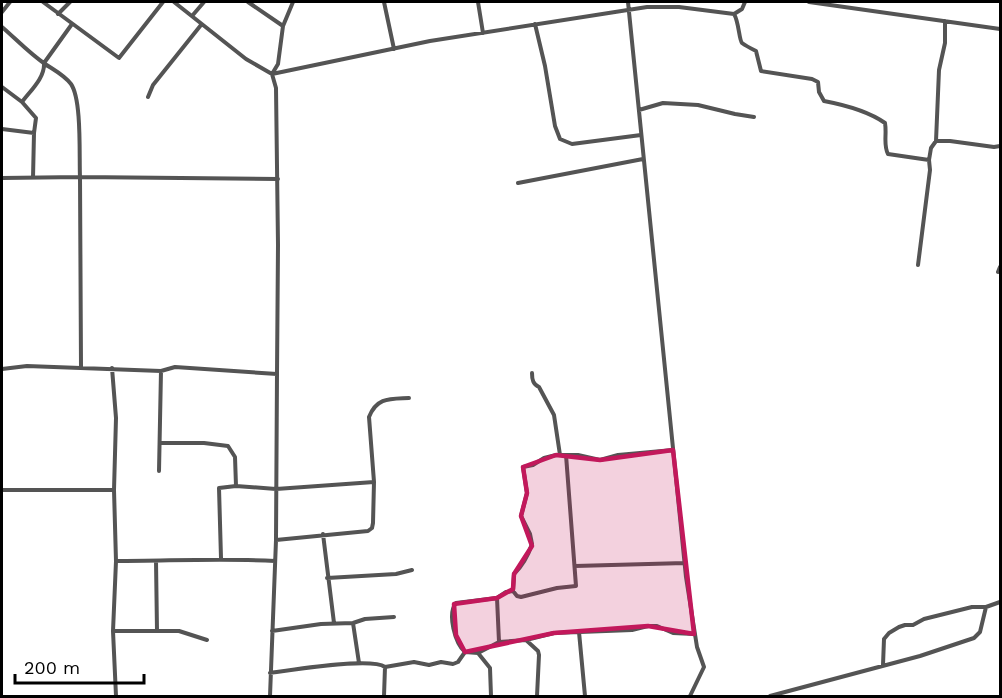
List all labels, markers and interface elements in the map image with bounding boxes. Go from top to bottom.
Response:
scale bar [15,647,144,685]
text: 200 m [24,657,80,678]

